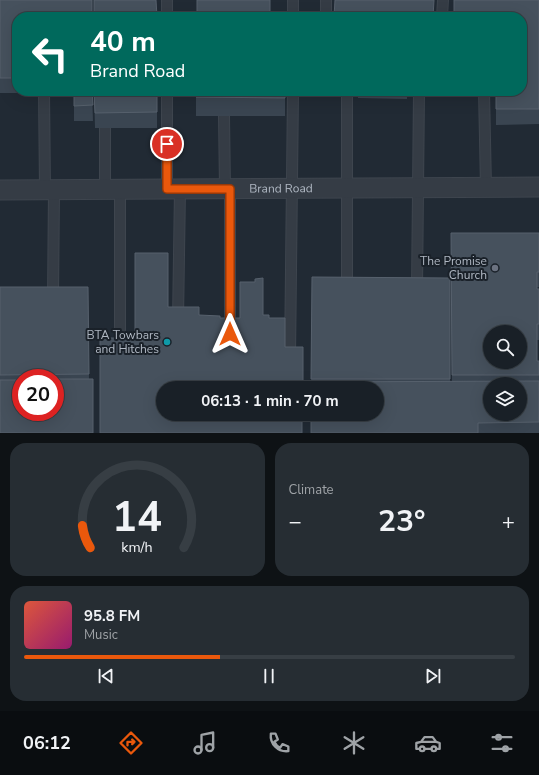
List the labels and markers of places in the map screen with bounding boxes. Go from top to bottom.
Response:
pin [150,127,184,161]
place label: The Promise Church [420,253,487,283]
marker: The Promise Church [490,263,500,273]
place label: BTA Towbars and Hitches [87,327,159,357]
marker: BTA Towbars and Hitches [162,337,172,347]

